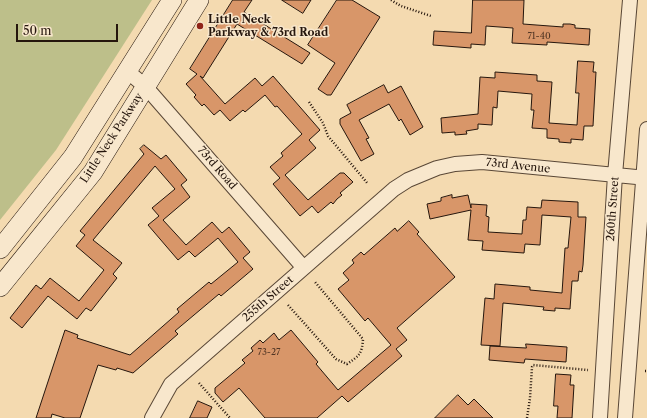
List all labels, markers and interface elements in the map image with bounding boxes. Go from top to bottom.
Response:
place label: Little Neck Parkway & 73rd Road [208,13,328,39]
scale bar [18,16,120,42]
marker: Little Neck Parkway & 73rd Road [195,21,205,31]
text: 50 m [23,23,52,38]
house number: 71-40 [527,31,551,41]
street label: Little Neck Parkway [78,90,146,186]
street label: 73rd Road [195,144,239,192]
street label: 73rd Avenue [485,156,551,176]
street label: 260th Street [604,176,622,242]
street label: 255th Street [240,273,296,325]
house number: 73-27 [257,347,281,357]

